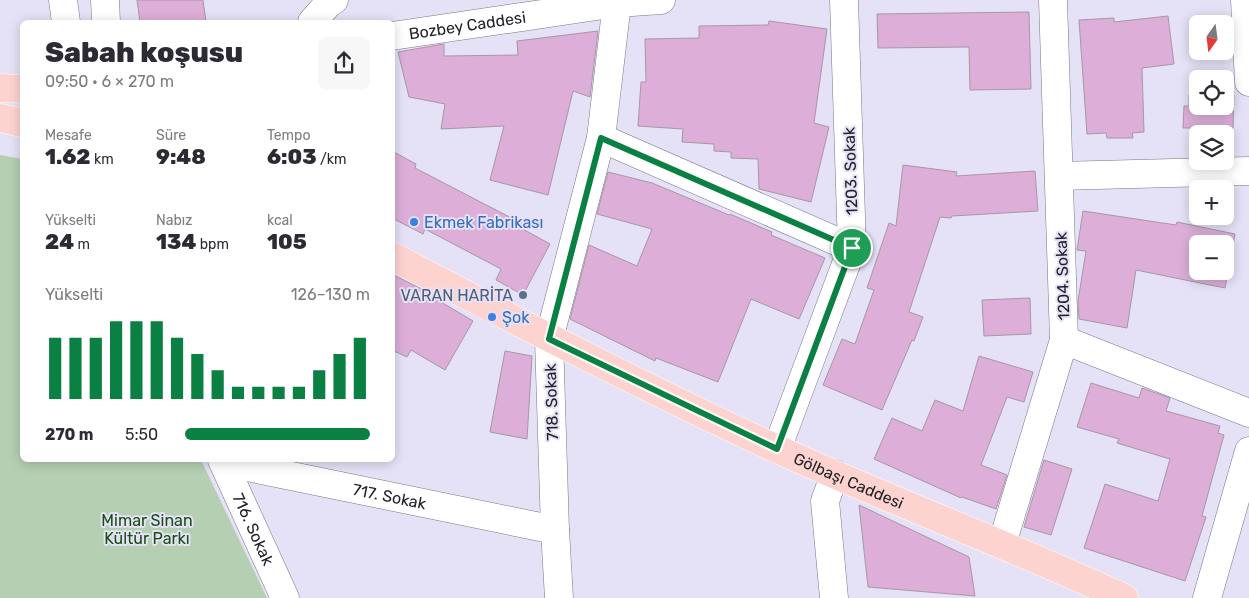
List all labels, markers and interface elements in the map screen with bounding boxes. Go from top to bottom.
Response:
street label: Bozbey Caddesi [407,7,527,43]
north arrow [1189,15,1234,60]
map controls [1189,15,1234,280]
text: Sabah koşusu [45,36,243,69]
button: share [318,37,370,89]
button: locate [1189,70,1234,115]
text: 09:50 · 6 × 270 m [45,72,174,91]
button: layers [1189,125,1234,170]
street label: 1203. Sokak [839,126,862,215]
text: Mesafe [45,127,92,144]
text: Süre [156,127,186,144]
text: Tempo [267,127,310,144]
text: 1.62 [45,144,91,169]
text: 9:48 [156,144,206,169]
text: 6:03 [267,144,317,169]
text: km [91,151,114,168]
text: /km [317,151,346,168]
button: + [1189,180,1234,225]
text: Yükselti [45,212,96,229]
text: Nabız [156,212,192,229]
text: kcal [267,212,293,229]
place label: Ekmek Fabrikası [424,213,543,232]
marker: Ekmek Fabrikası [408,216,420,228]
pin [831,227,873,269]
text: 24 [45,229,74,254]
text: 134 [156,229,196,254]
text: 105 [267,229,307,254]
street label: 1204. Sokak [1051,231,1074,320]
icon: arrive [838,234,866,262]
button: − [1189,235,1234,280]
text: m [74,236,90,253]
text: bpm [196,236,229,253]
text: Yükselti [45,285,103,304]
text: 126–130 m [291,285,370,304]
place label: VARAN HARİTA [401,286,513,305]
marker: VARAN HARİTA [517,289,529,301]
place label: Şok [502,308,530,327]
marker: Şok [486,311,498,323]
street label: 718. Sokak [541,362,562,441]
text: 270 m [45,425,94,444]
text: 5:50 [125,425,158,444]
street label: Gölbaşı Caddesi [791,449,906,513]
street label: 717. Sokak [351,480,429,514]
street label: 716. Sokak [228,490,278,569]
park label: Mimar Sinan Kültür Parkı [101,511,193,548]

